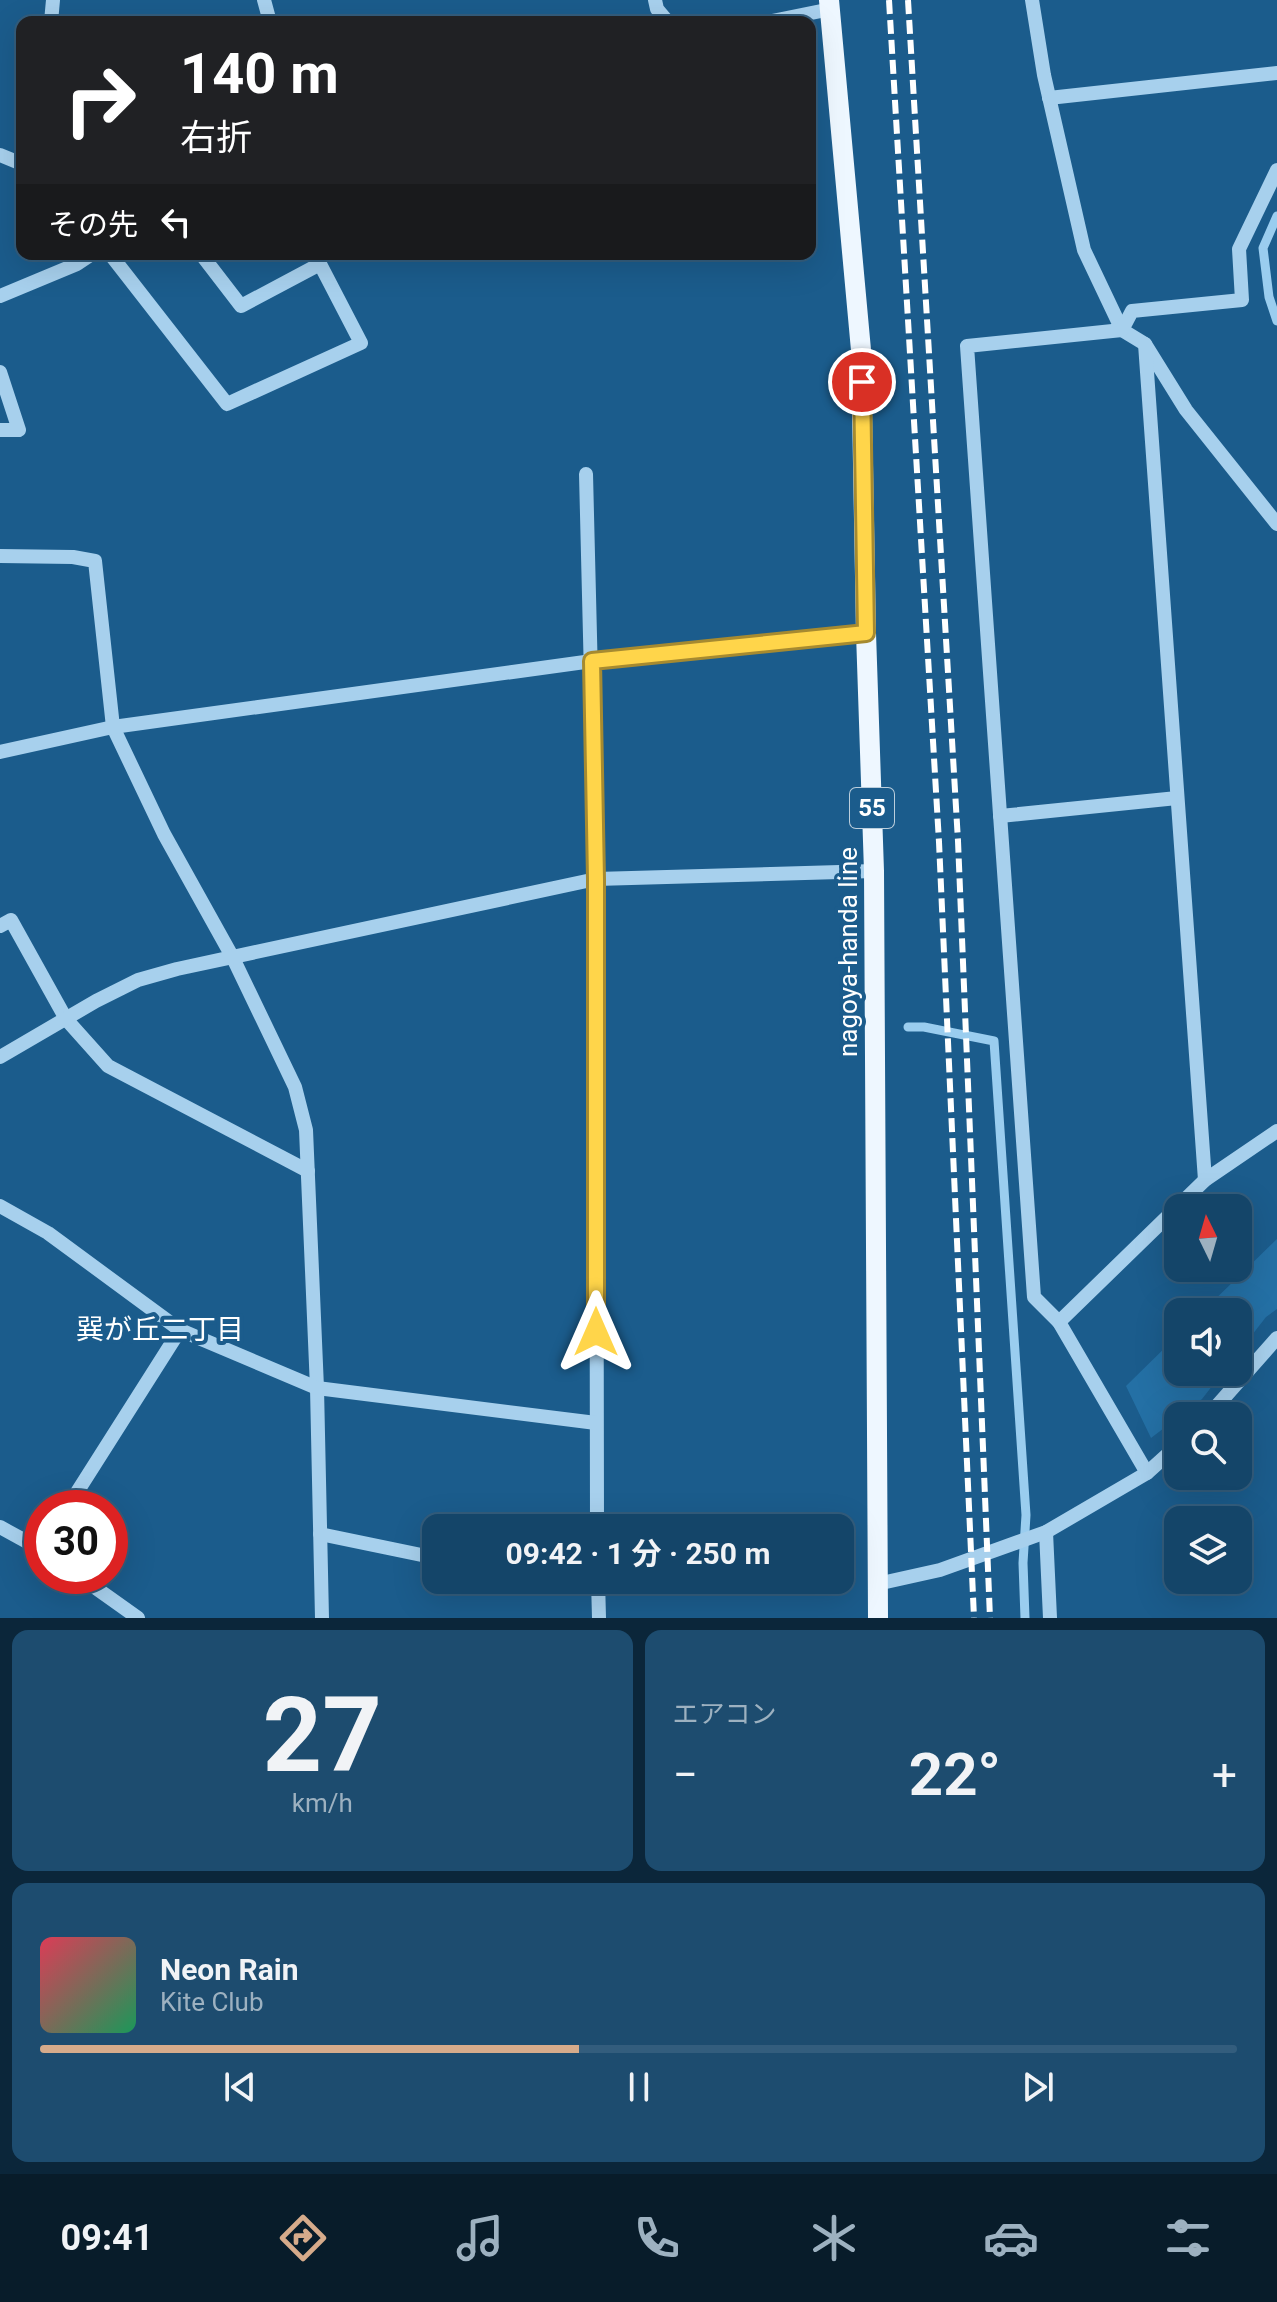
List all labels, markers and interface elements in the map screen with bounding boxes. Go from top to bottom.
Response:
text: 140 m [180,41,339,107]
icon: right [48,48,152,152]
text: 右折 [180,117,252,159]
icon: left [154,200,198,244]
text: その先 [48,207,138,242]
pin [828,348,896,416]
icon: arrive [840,360,884,404]
road number: 55 [850,788,894,828]
street label: nagoya-handa line [833,847,863,1057]
north arrow [1164,1194,1252,1282]
map controls [1164,1194,1252,1594]
position arrow [554,1290,638,1374]
button: sound [1164,1298,1252,1386]
district label: 巽が丘二丁目 [76,1313,244,1346]
button: search [1164,1402,1252,1490]
speed limit sign: 30 [24,1490,128,1594]
button: layers [1164,1506,1252,1594]
text: 09:42 · 1 分 · 250 m [506,1536,770,1571]
text: 27 [263,1675,382,1796]
text: エアコン [673,1699,777,1729]
text: 22° [909,1739,1001,1810]
text: − [673,1749,698,1801]
text: + [1212,1749,1237,1801]
text: km/h [292,1788,353,1818]
text: Neon Rain [160,1952,299,1987]
text: Kite Club [160,1987,264,2017]
icon: previous [218,2065,262,2109]
icon: pause [617,2065,661,2109]
icon: next [1016,2065,1060,2109]
icon: directions [275,2210,331,2266]
icon: music [452,2210,508,2266]
icon: phone [629,2210,685,2266]
icon: climate [806,2210,862,2266]
icon: car [983,2210,1039,2266]
icon: filters [1160,2210,1216,2266]
text: 09:41 [61,2217,153,2259]

